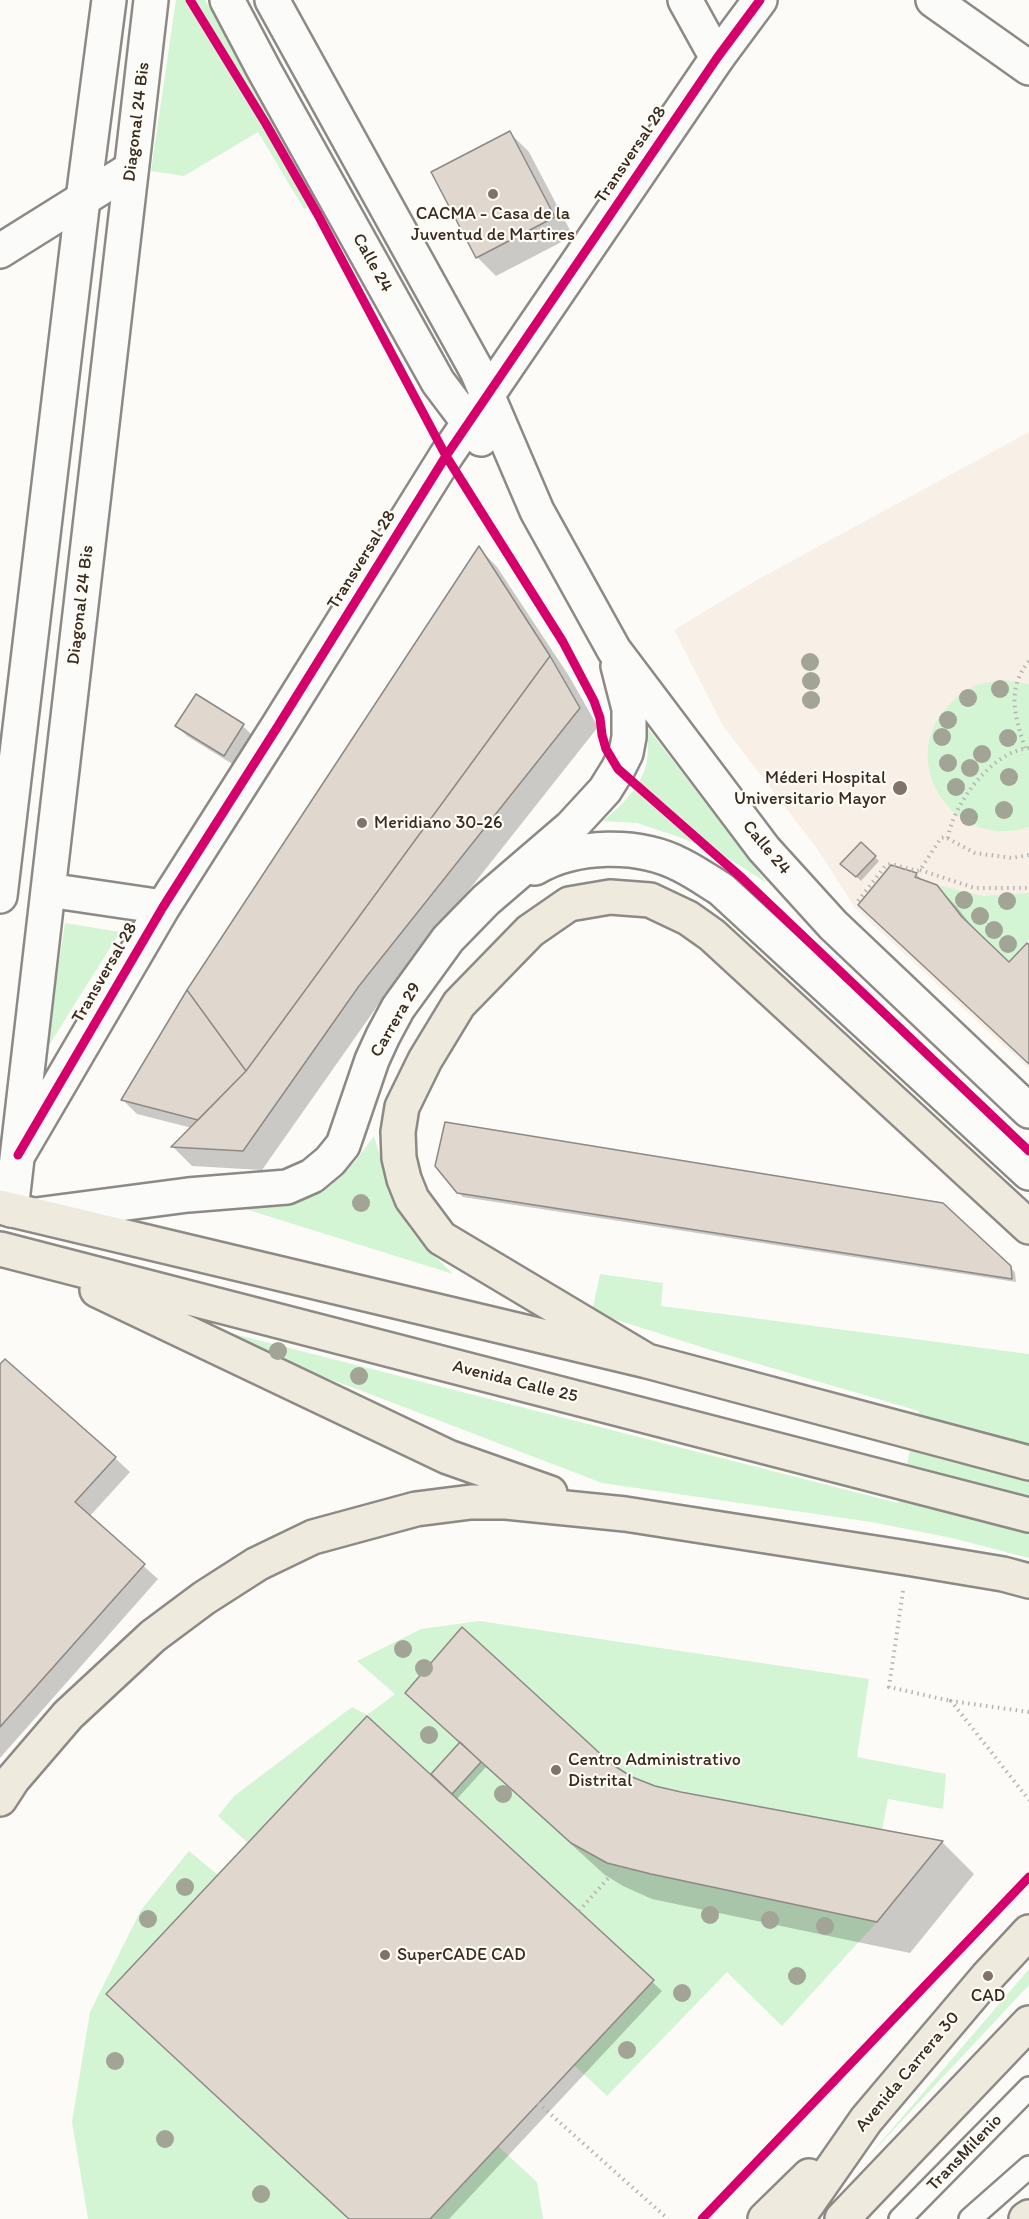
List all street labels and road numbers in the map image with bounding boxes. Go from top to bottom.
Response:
street label: Diagonal 24 Bis [119,61,155,183]
street label: Transversal 28 [591,102,671,208]
street label: Calle 24 [347,230,397,296]
street label: Transversal 28 [323,507,401,613]
street label: Diagonal 24 Bis [63,544,99,666]
street label: Calle 24 [737,817,795,879]
street label: Transversal 28 [67,919,143,1027]
street label: Carrera 29 [366,979,426,1061]
street label: Avenida Calle 25 [450,1356,580,1408]
street label: Avenida Carrera 30 [851,2007,965,2137]
street label: TransMilenio [923,2110,1007,2196]

